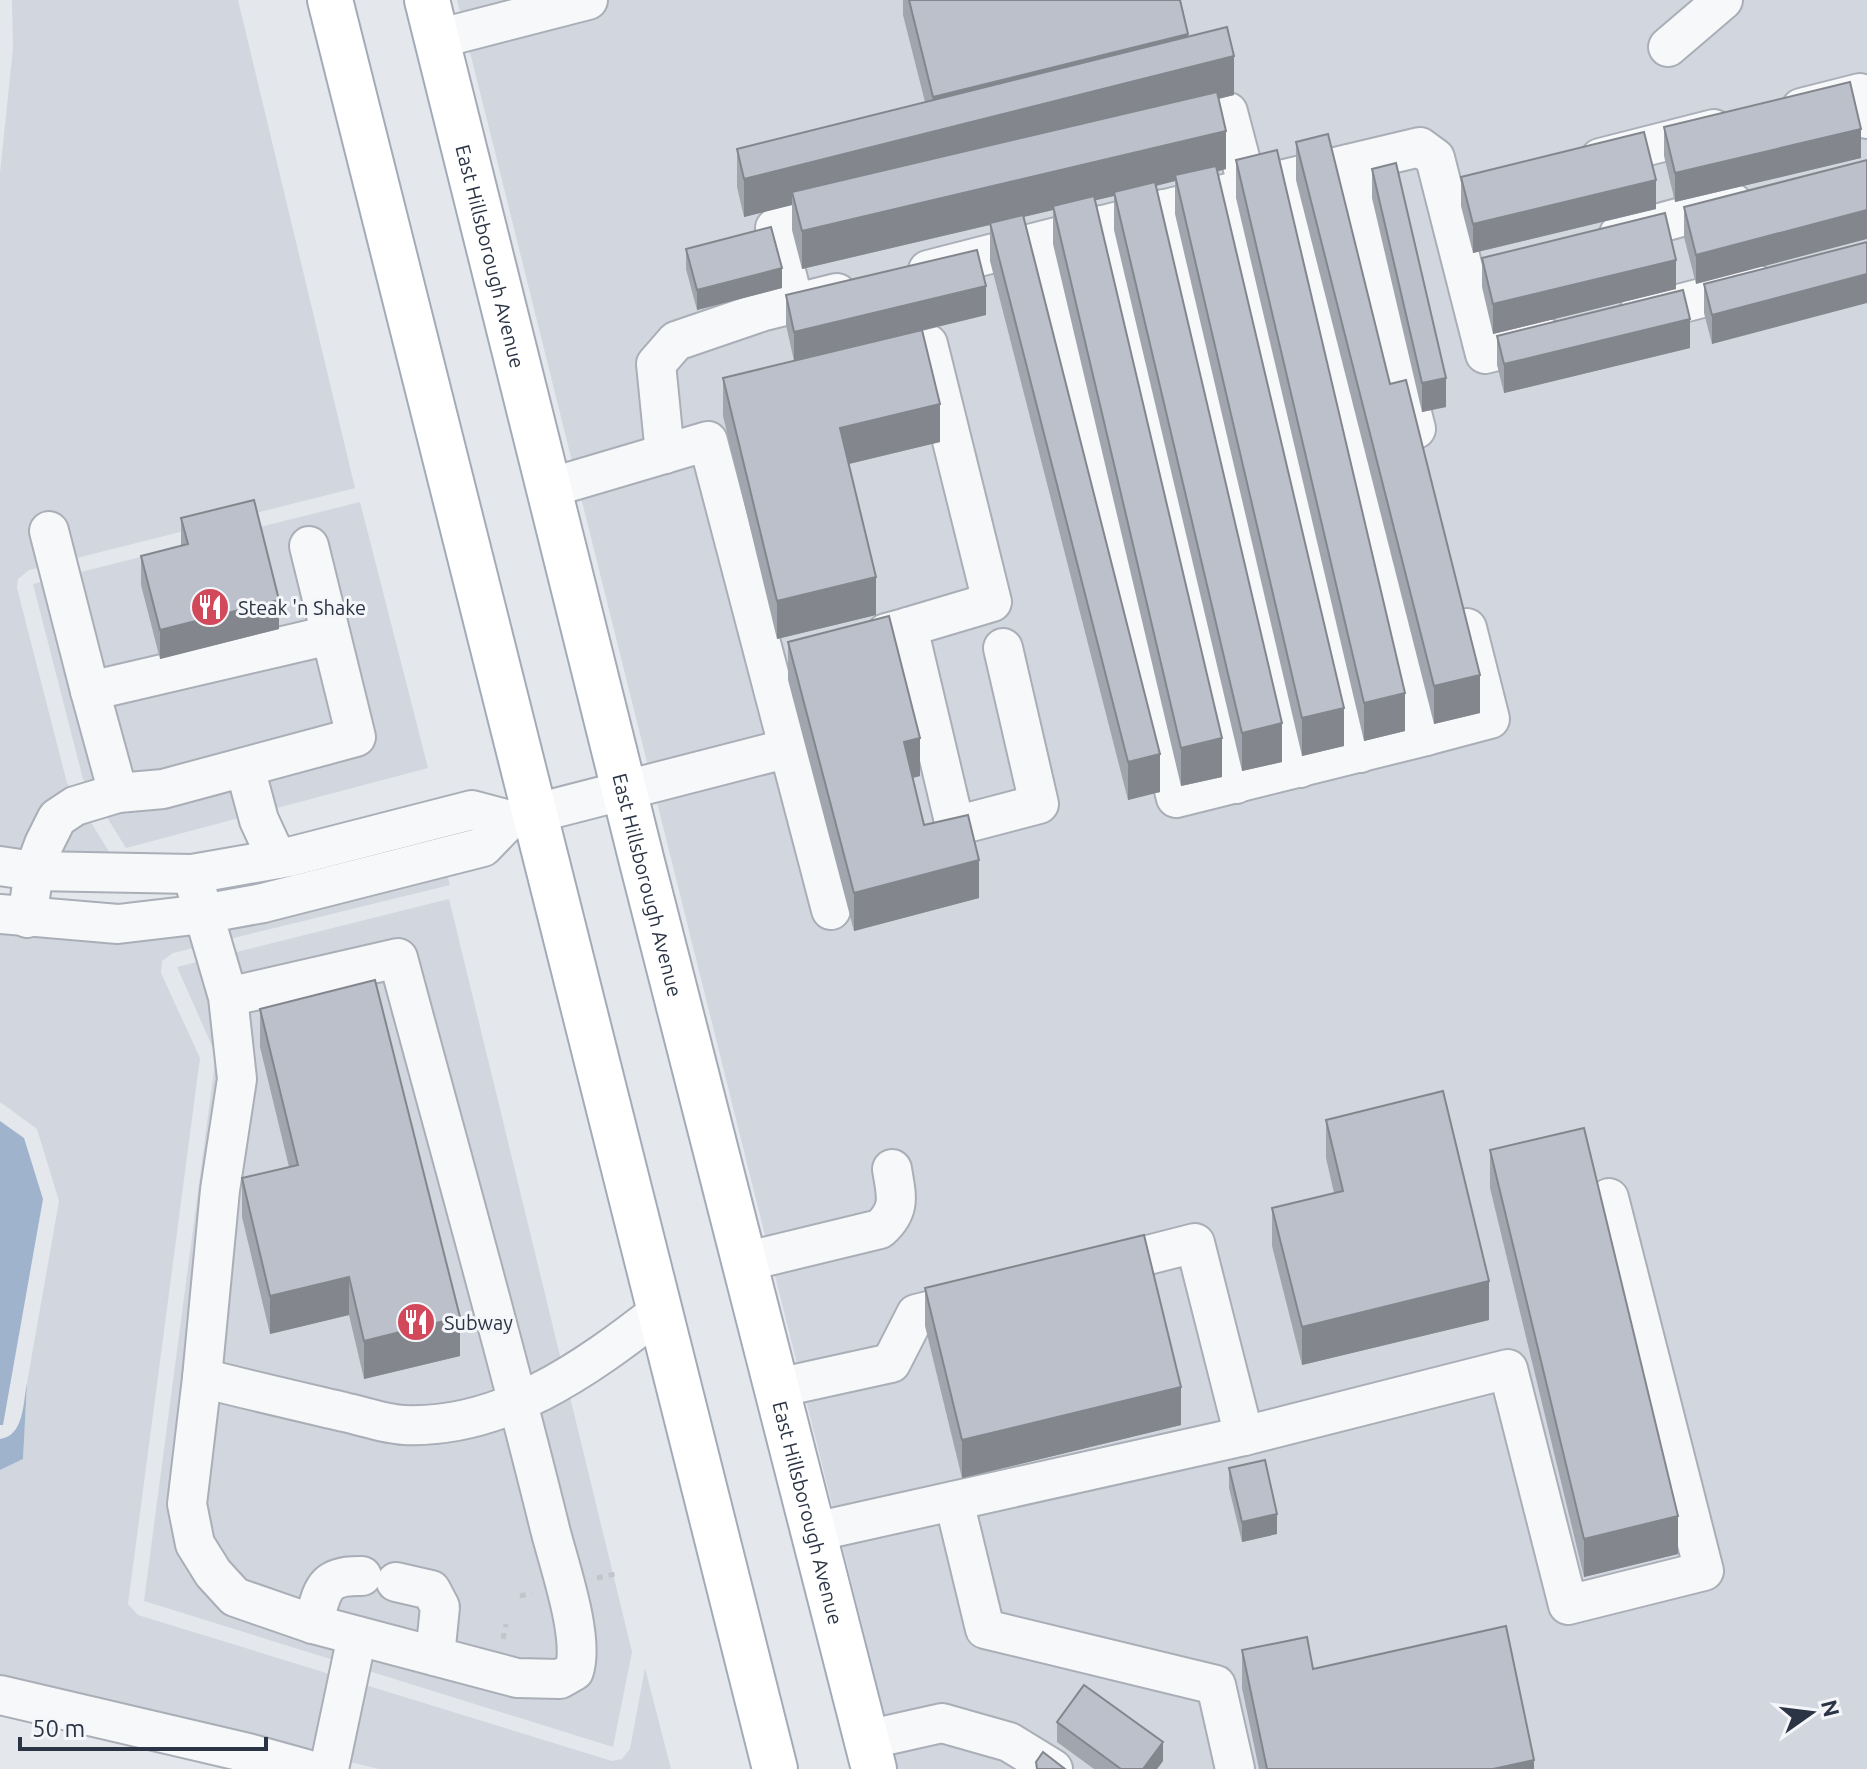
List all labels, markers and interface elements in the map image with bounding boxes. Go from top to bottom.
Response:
street label: East Hillsborough Avenue [452,142,530,370]
restaurant icon: Steak 'n Shake [189,586,231,628]
place label: Steak 'n Shake [238,596,366,619]
street label: East Hillsborough Avenue [609,771,687,999]
restaurant icon: Subway [395,1301,437,1343]
place label: Subway [444,1311,513,1334]
street label: East Hillsborough Avenue [769,1399,848,1627]
north arrow [1771,1673,1851,1753]
text: N [1817,1697,1845,1719]
scale bar [20,1701,266,1751]
text: 50 m [32,1715,85,1742]

